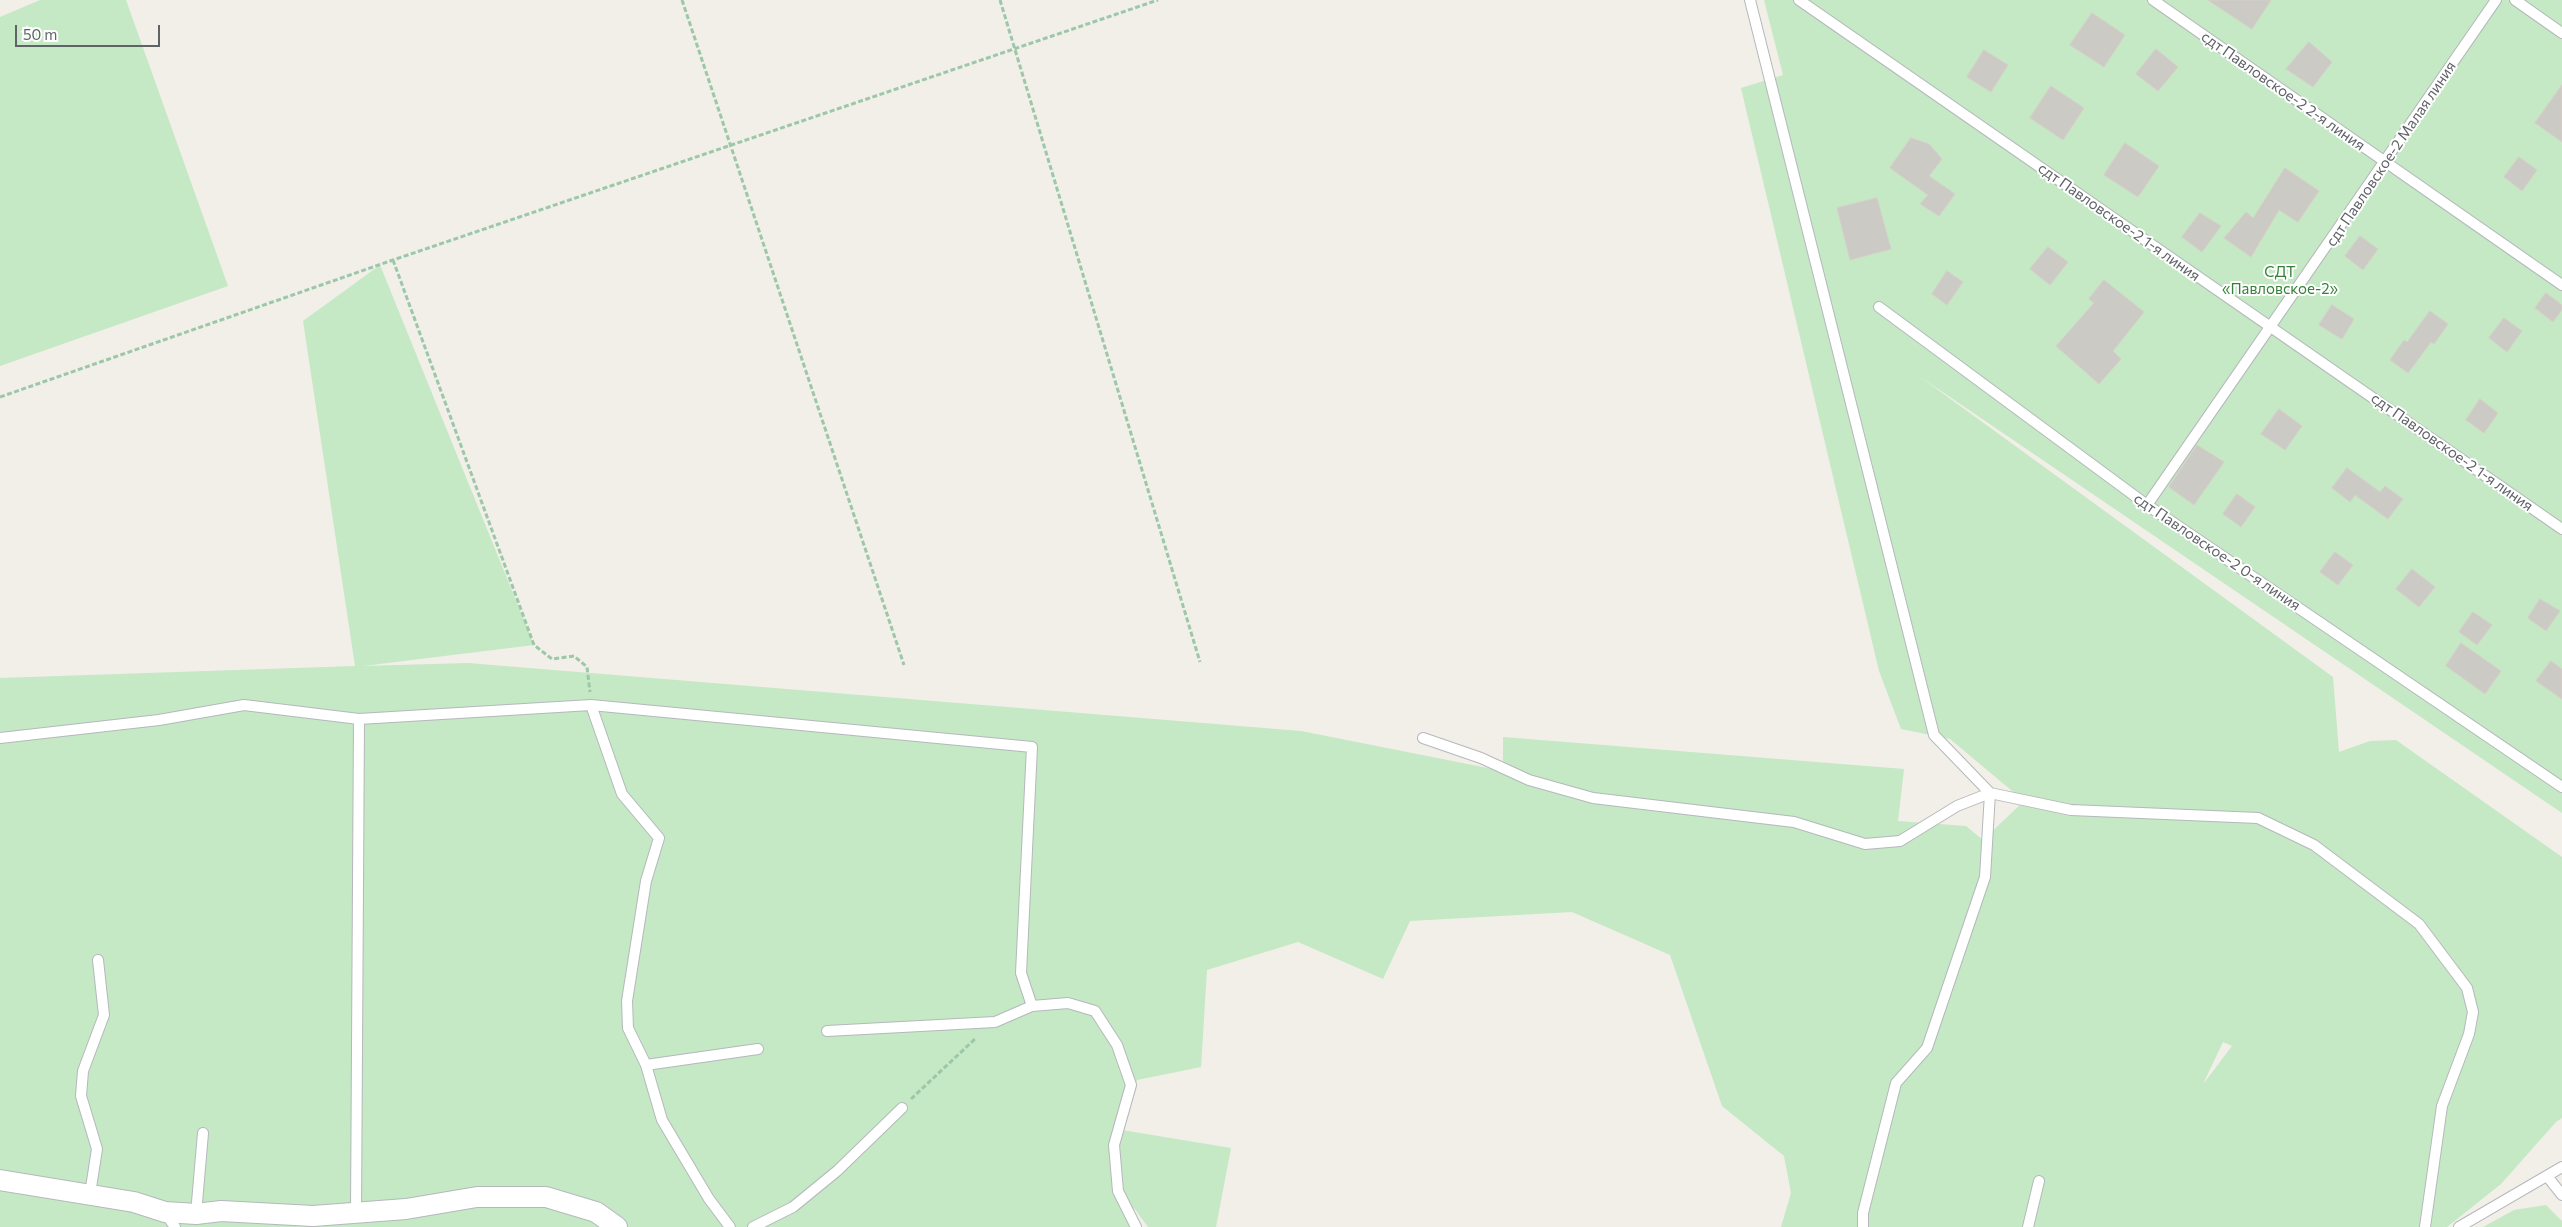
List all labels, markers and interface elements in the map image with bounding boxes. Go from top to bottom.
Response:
scale bar [18,15,162,47]
text: 50 m [23,25,57,43]
street label: сдт Павловское-2 2-я линия [2198,27,2368,155]
street label: сдт Павловское-2 Малая линия [2322,58,2460,250]
street label: сдт Павловское-2 1-я линия [2034,159,2204,285]
park label: СДТ «Павловское-2» [2222,263,2338,298]
street label: сдт Павловское-2 1-я линия [2367,389,2537,515]
street label: сдт Павловское-2 0-я линия [2130,489,2304,615]

